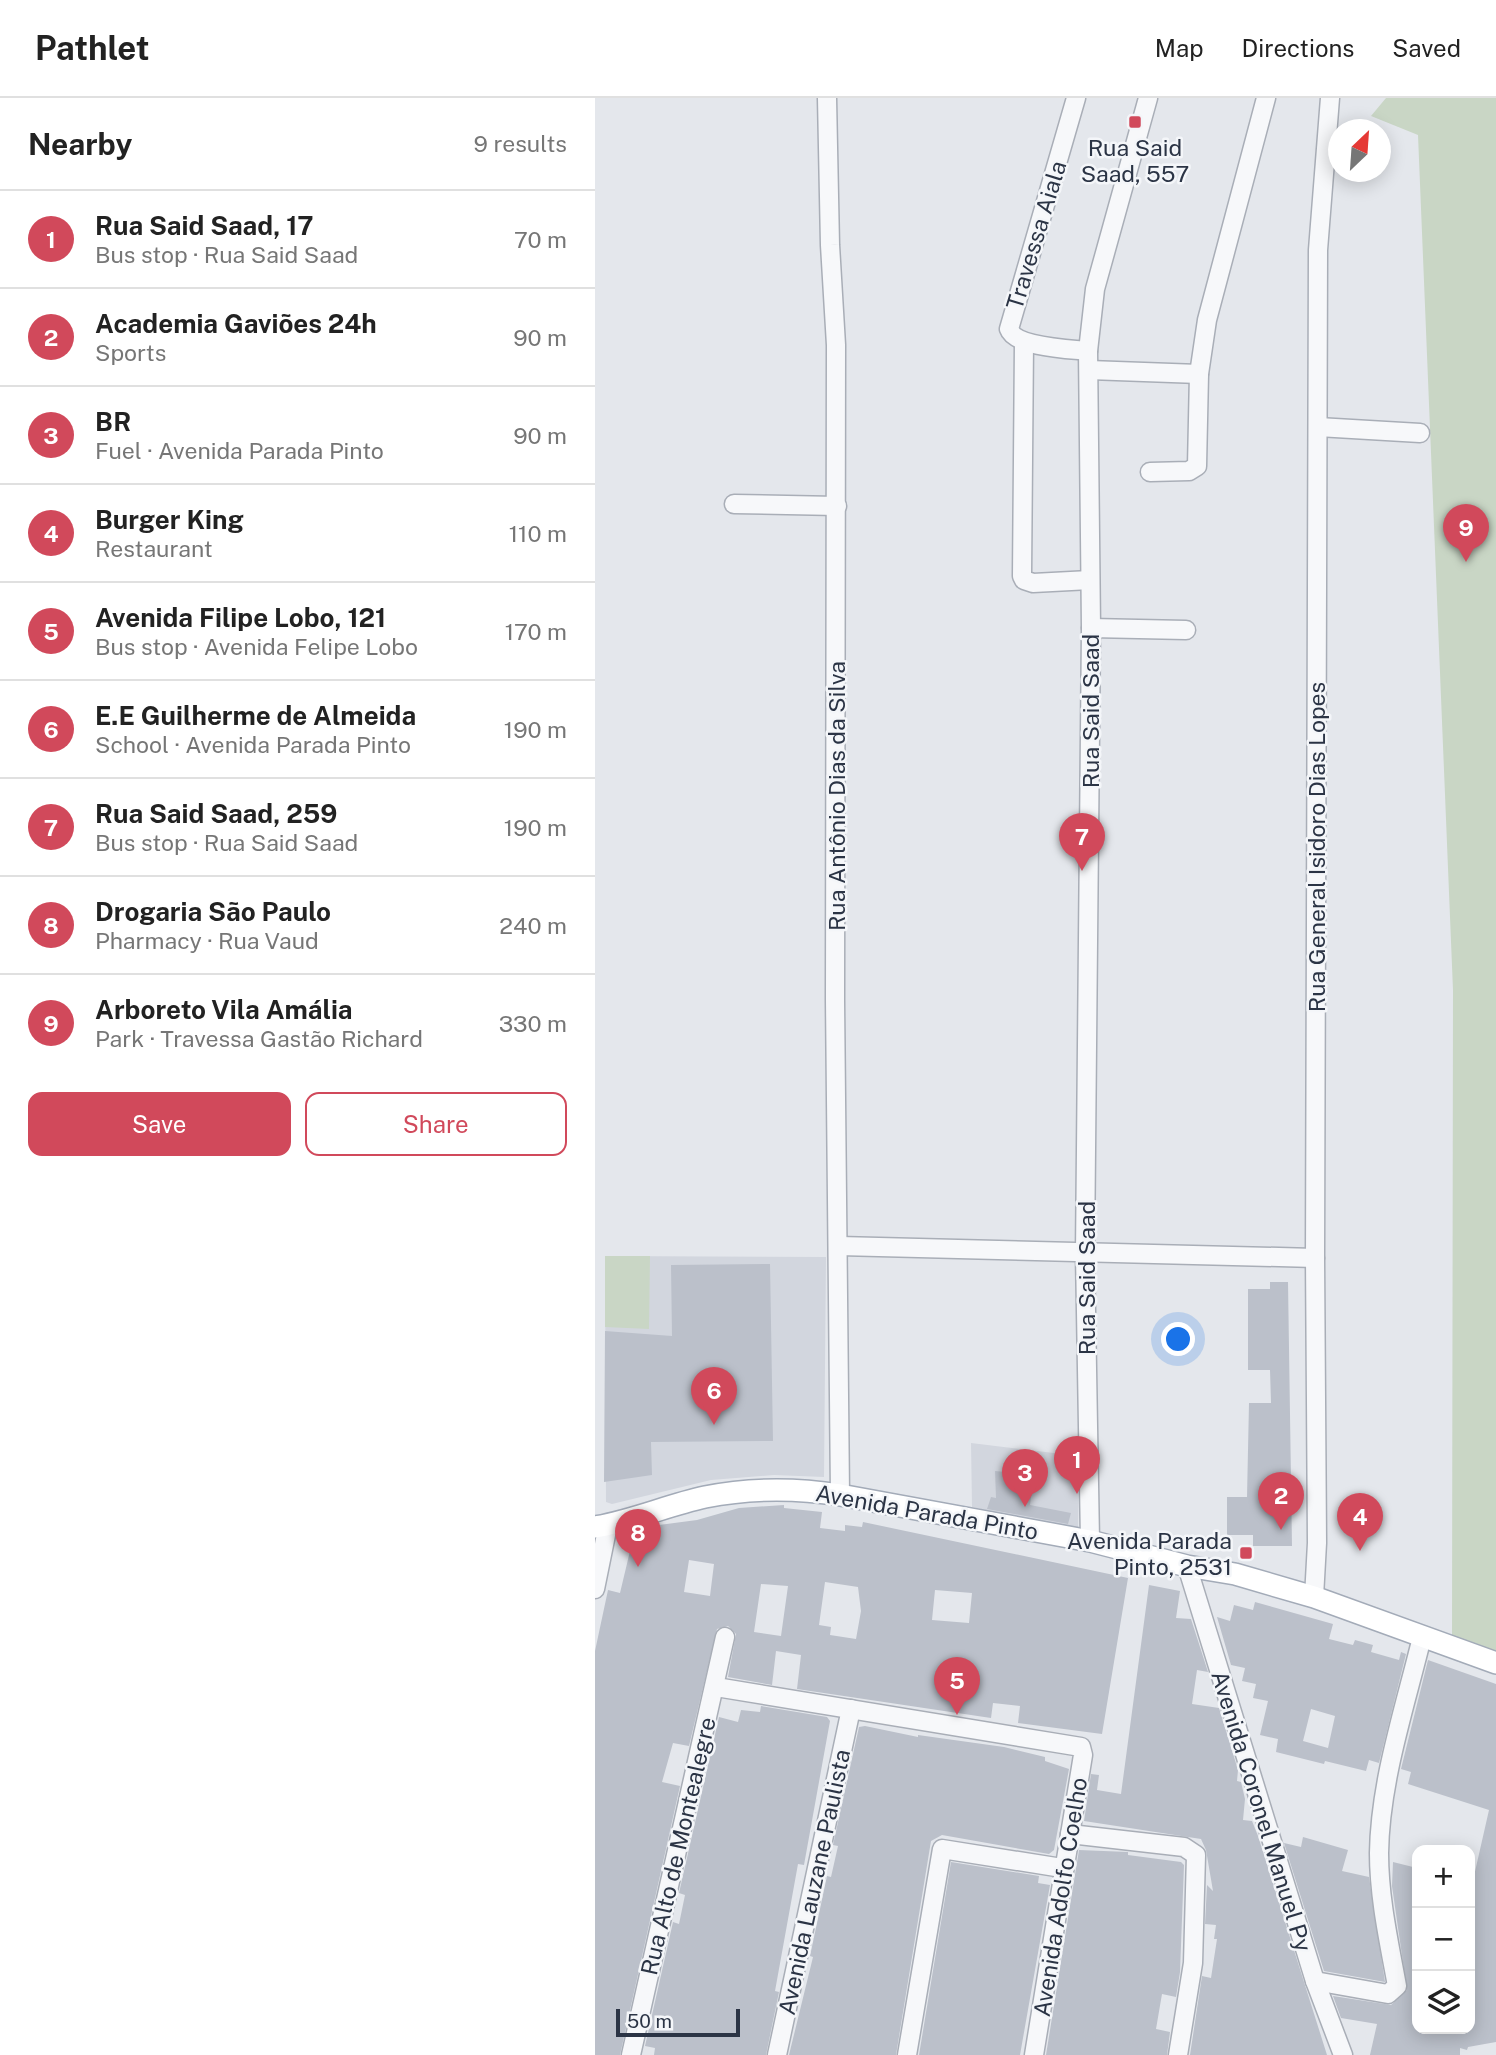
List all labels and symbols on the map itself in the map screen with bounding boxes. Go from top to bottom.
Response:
marker: Rua Said Saad, 557 [1127,114,1143,130]
north arrow [1328,119,1391,182]
place label: Rua Said Saad, 557 [1081,134,1189,187]
street label: Travessa Aiala [1001,157,1071,313]
pin: 9 [1443,504,1489,562]
street label: Rua Said Saad [1077,634,1104,788]
street label: Rua Antônio Dias da Silva [823,661,850,931]
street label: Rua General Isidoro Dias Lopes [1303,682,1330,1012]
pin: 7 [1059,813,1105,871]
street label: Rua Said Saad [1073,1201,1100,1355]
your location [1161,1322,1195,1356]
pin: 6 [691,1367,737,1425]
pin: 1 [1054,1436,1100,1494]
pin: 3 [1002,1449,1048,1507]
pin: 2 [1258,1472,1304,1530]
street label: Avenida Parada Pinto [814,1479,1040,1545]
pin: 4 [1337,1493,1383,1551]
pin: 8 [615,1509,661,1567]
place label: Avenida Parada Pinto, 2531 [1067,1527,1232,1580]
marker: Avenida Parada Pinto, 2531 [1238,1545,1254,1561]
pin: 5 [934,1657,980,1715]
street label: Avenida Coronel Manuel Py [1206,1667,1318,1955]
street label: Rua Alto de Montealegre [635,1714,721,1978]
street label: Avenida Lauzane Paulista [773,1747,855,2017]
street label: Avenida Adolfo Coelho [1028,1775,1092,2019]
scale bar [616,2006,740,2038]

